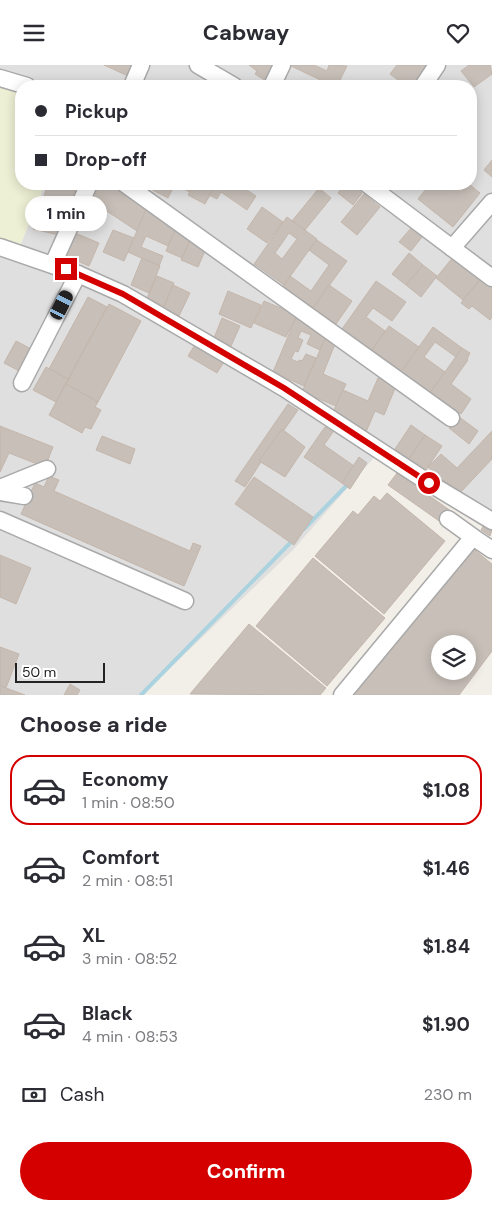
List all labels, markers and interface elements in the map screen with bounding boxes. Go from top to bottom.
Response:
text: Cabway [203,18,289,47]
icon: menu [20,19,48,47]
icon: heart [444,19,472,47]
text: Pickup [65,99,129,124]
text: Drop-off [65,147,147,172]
callout: 1 min [25,197,107,231]
text: 1 min [47,203,85,224]
route end [55,258,77,280]
car [48,288,75,322]
route start [418,472,440,494]
map controls [431,635,476,680]
button: layers [431,635,476,680]
scale bar [15,660,105,683]
text: 50 m [22,663,56,681]
text: Choose a ride [20,710,168,739]
text: Economy [82,767,169,792]
icon: car [22,768,67,813]
text: $1.08 [422,778,470,803]
text: 1 min · 08:50 [82,792,175,813]
text: Comfort [82,845,160,870]
icon: car [22,846,67,891]
text: $1.46 [422,856,470,881]
text: 2 min · 08:51 [82,870,173,891]
text: XL [82,923,105,948]
icon: car [22,924,67,969]
text: $1.84 [422,934,470,959]
text: 3 min · 08:52 [82,948,177,969]
text: Black [82,1001,133,1026]
icon: car [22,1002,67,1047]
text: $1.90 [422,1012,470,1037]
text: 4 min · 08:53 [82,1026,178,1047]
icon: cash [20,1081,48,1109]
text: Cash [60,1082,104,1107]
text: 230 m [424,1084,472,1105]
button: Confirm [20,1142,472,1200]

